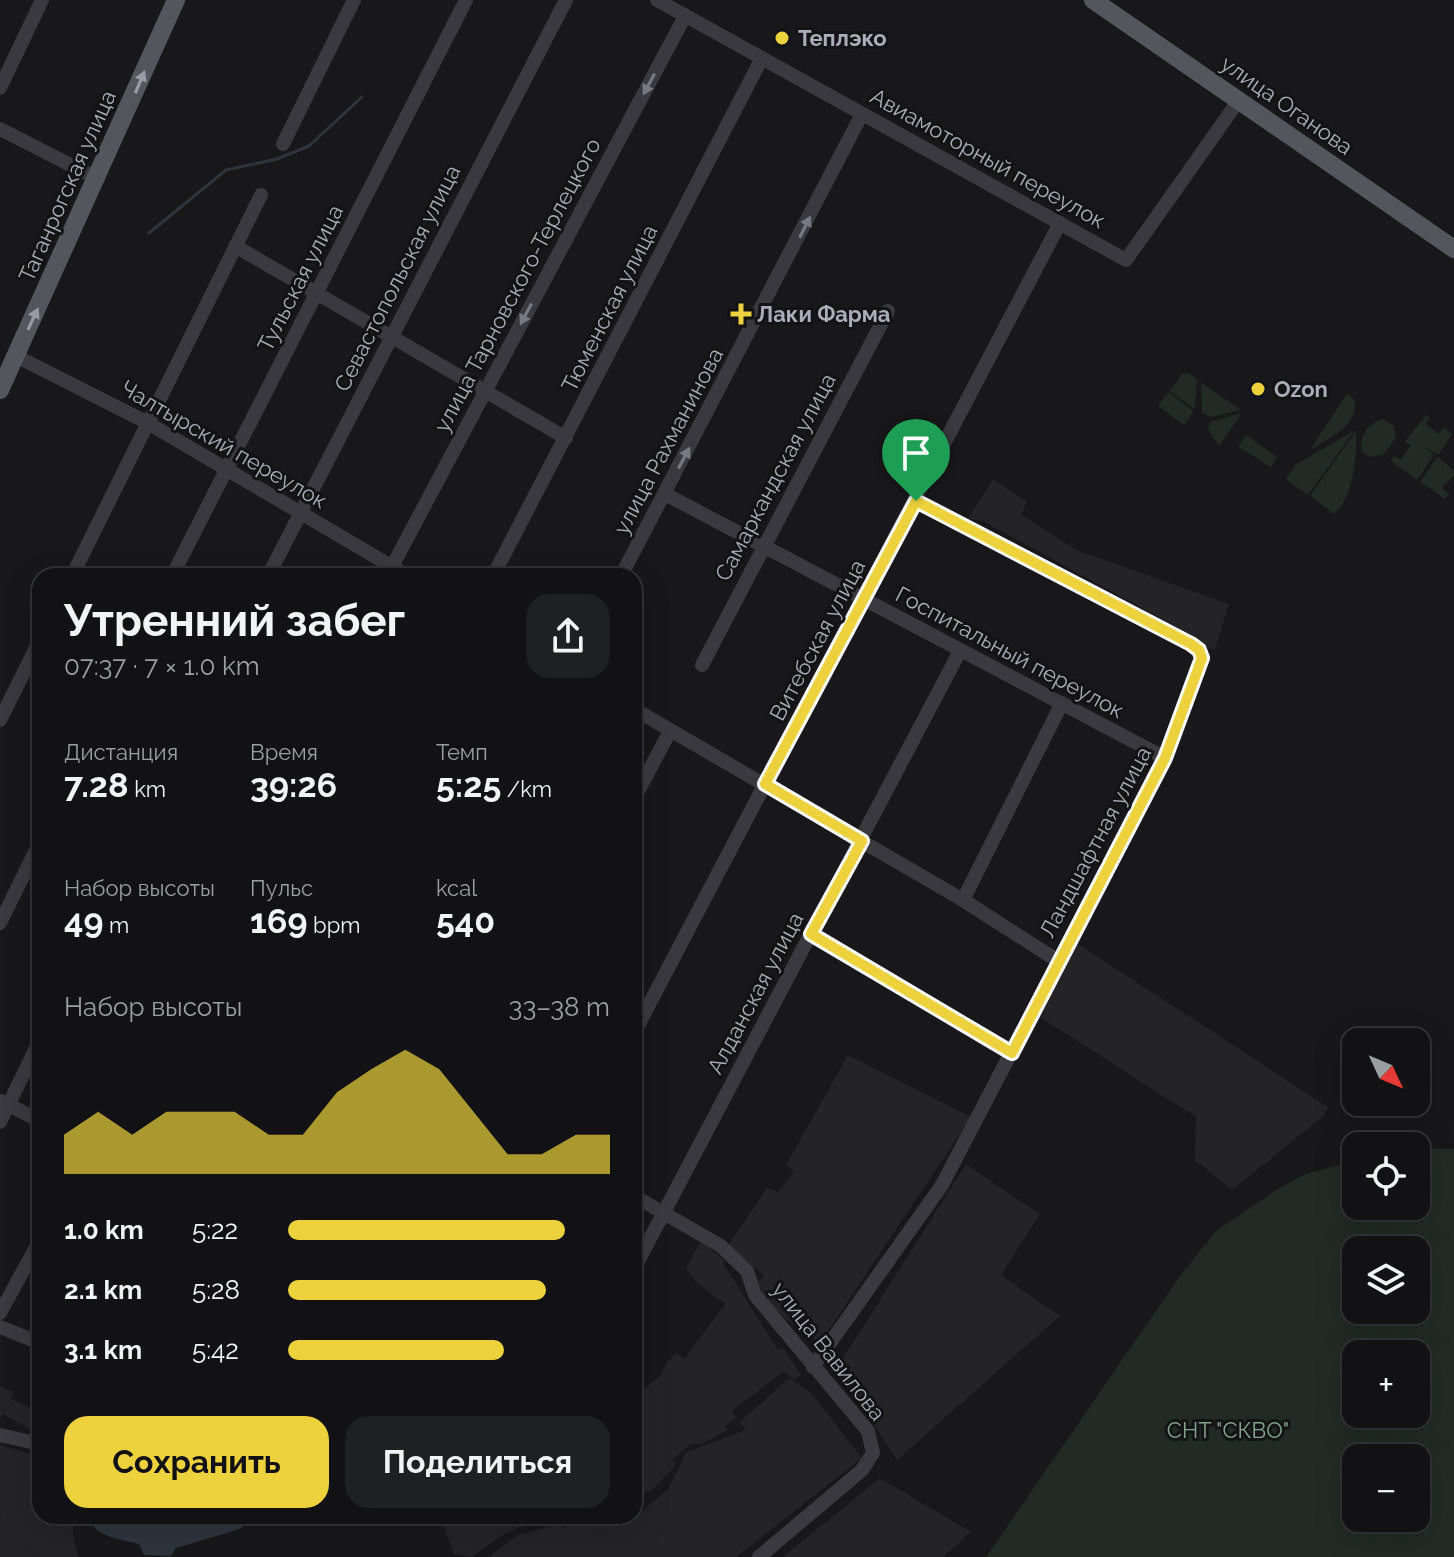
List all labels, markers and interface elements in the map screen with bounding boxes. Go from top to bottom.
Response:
place label: Теплэко [798,25,887,51]
marker: Теплэко [773,29,791,47]
street label: улица Оганова [1216,50,1358,160]
one-way arrow [133,70,146,94]
one-way arrow [642,73,655,96]
street label: Авиамоторный переулок [866,83,1110,233]
street label: Таганрогская улица [13,86,121,286]
street label: улица Тарновского-Терлецкого [428,134,606,436]
street label: Севастопольская улица [329,161,465,395]
street label: Тульская улица [252,200,348,356]
one-way arrow [799,216,812,239]
street label: Тюменская улица [556,220,662,396]
place label: Лаки Фарма [757,301,890,327]
one-way arrow [520,302,533,325]
marker: Лаки Фарма [732,305,750,323]
one-way arrow [26,308,40,331]
street label: улица Рахманинова [608,343,728,539]
street label: Самаркандская улица [709,369,841,585]
street label: Чалтырский переулок [116,374,332,514]
place label: Ozon [1274,376,1328,402]
marker: Ozon [1249,380,1267,398]
pin [882,419,950,501]
icon: arrive [894,431,938,475]
one-way arrow [678,446,691,469]
street label: Витебская улица [764,555,870,725]
street label: Госпитальный переулок [891,581,1129,723]
button: share [526,594,610,678]
text: Утренний забег [64,595,405,646]
text: 07:37 · 7 × 1.0 km [64,651,260,681]
text: Дистанция [64,739,178,765]
text: Время [250,739,318,765]
text: Темп [436,739,488,765]
street label: Ландшафтная улица [1034,742,1156,942]
text: 7.28 [64,765,129,805]
text: 39:26 [250,765,337,805]
text: 5:25 [436,765,501,805]
text: km [129,776,166,802]
text: /km [501,776,552,802]
text: Набор высоты [64,875,215,901]
text: Пульс [250,875,313,901]
text: kcal [436,875,477,901]
text: 49 [64,901,103,941]
text: 169 [250,901,307,941]
text: 540 [436,901,495,941]
street label: Алданская улица [701,908,809,1078]
text: m [103,912,129,938]
text: bpm [307,912,360,938]
text: Набор высоты [64,992,242,1022]
text: 33–38 m [509,992,610,1022]
north arrow [1342,1028,1430,1116]
map controls [1342,1028,1430,1532]
button: locate [1342,1132,1430,1220]
text: 1.0 km [64,1215,144,1245]
text: 5:22 [192,1215,238,1245]
button: layers [1342,1236,1430,1324]
text: 2.1 km [64,1275,142,1305]
text: 5:28 [192,1275,240,1305]
street label: улица Вавилова [767,1277,891,1425]
text: 3.1 km [64,1335,142,1365]
text: 5:42 [192,1335,239,1365]
button: + [1342,1340,1430,1428]
button: Сохранить [64,1416,329,1508]
button: Поделиться [345,1416,610,1508]
park label: СНТ "СКВО" [1167,1417,1289,1443]
button: − [1342,1444,1430,1532]

